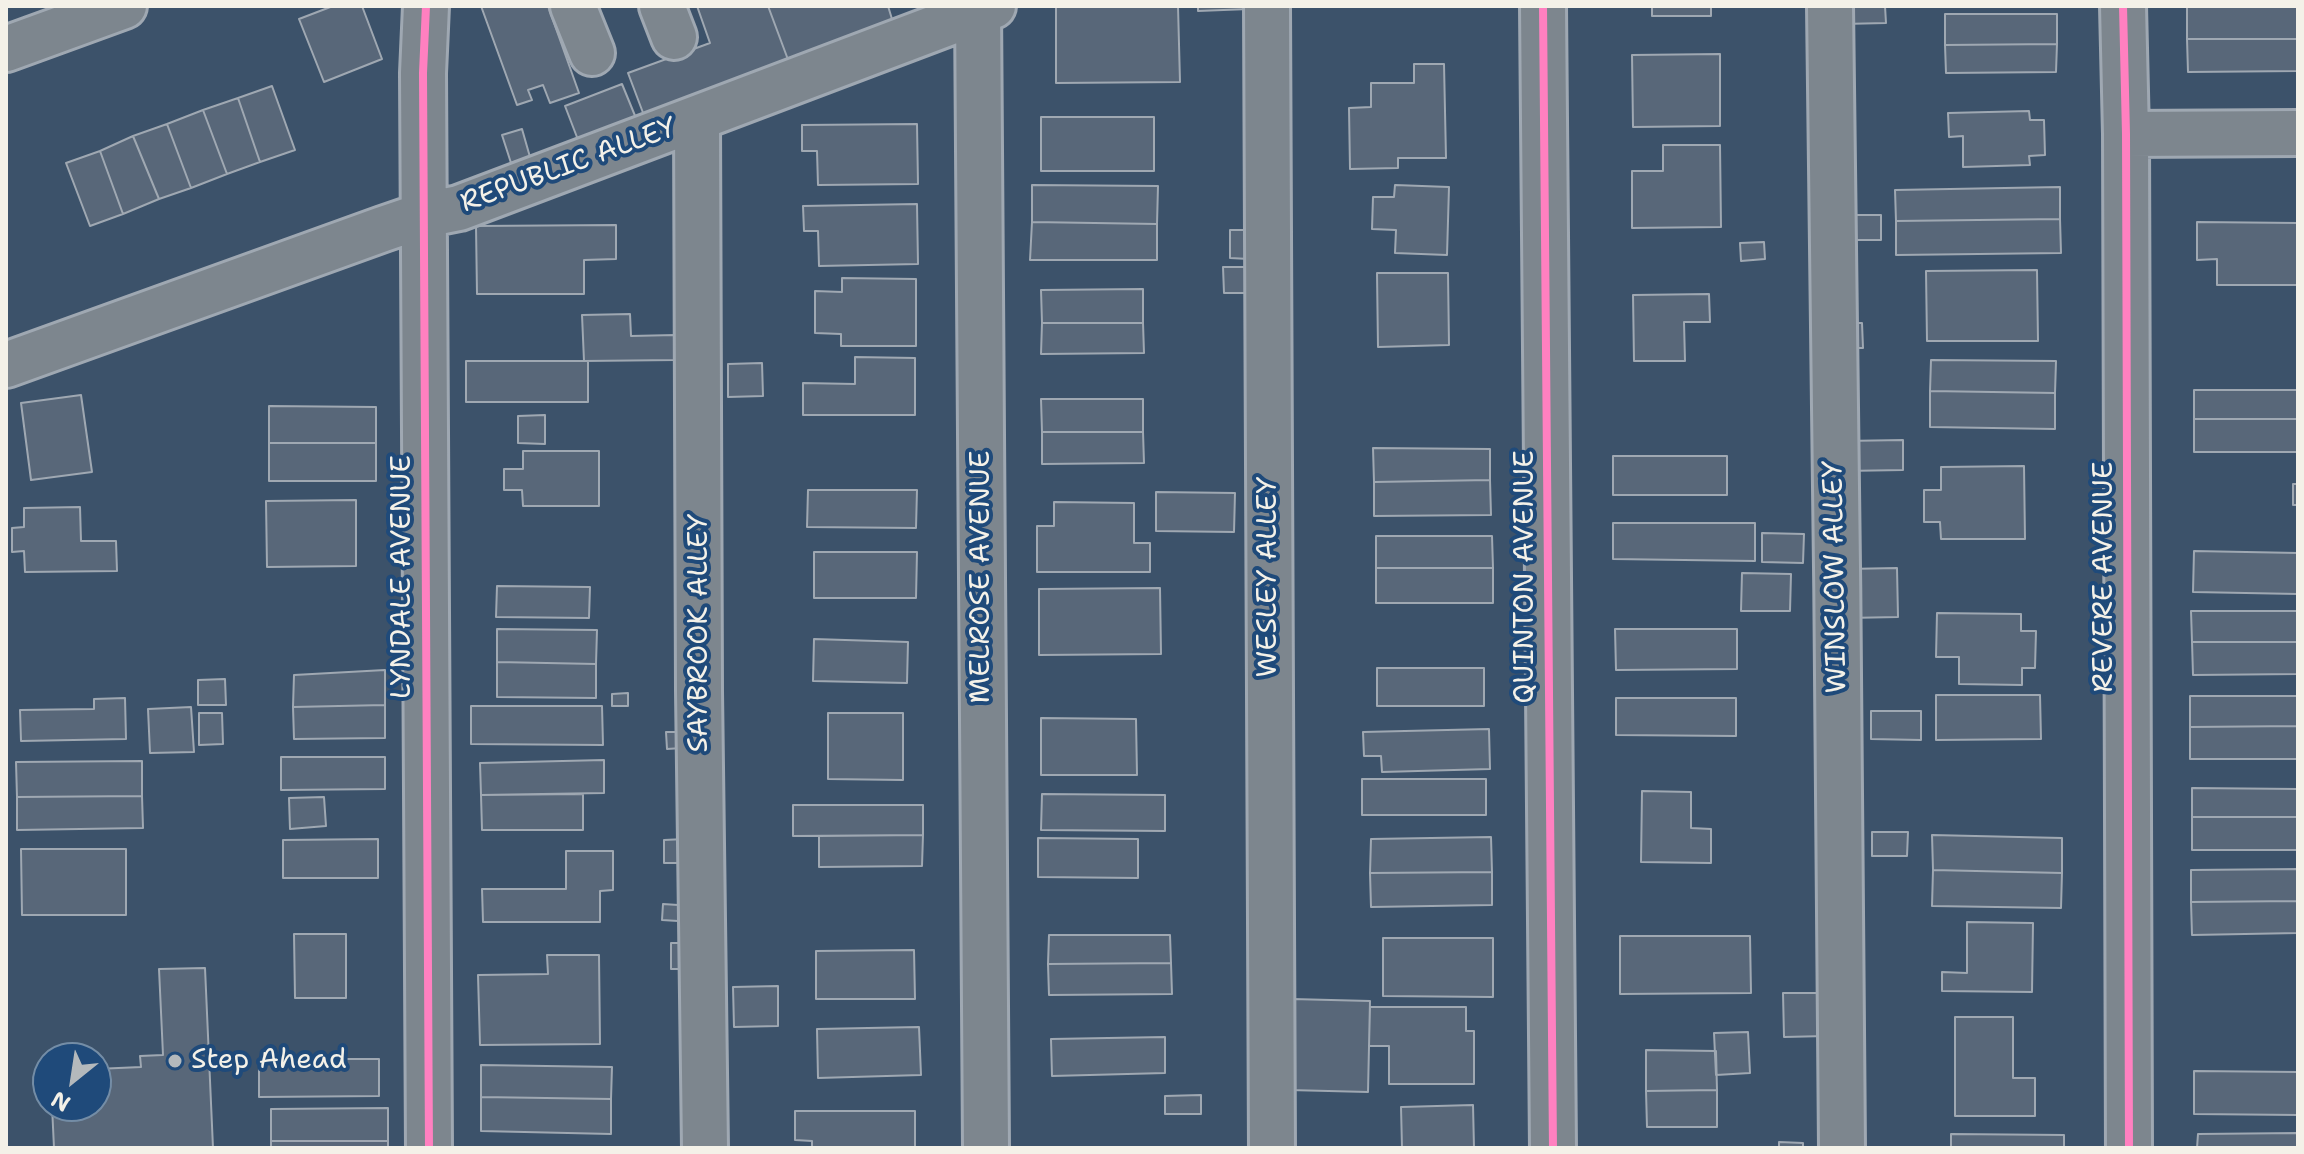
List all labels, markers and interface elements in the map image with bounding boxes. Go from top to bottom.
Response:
street label: REPUBLIC ALLEY [456,111,682,221]
street label: QUINTON AVENUE [1509,450,1543,704]
street label: MELROSE AVENUE [965,451,999,703]
street label: LYNDALE AVENUE [386,455,420,699]
street label: WINSLOW ALLEY [1817,460,1855,694]
street label: REVERE AVENUE [2088,461,2122,693]
street label: WESLEY ALLEY [1252,477,1286,677]
street label: SAYBROOK ALLEY [683,514,717,752]
north arrow [32,1042,112,1122]
place label: Step Ahead [191,1044,347,1078]
marker: Step Ahead [166,1052,184,1070]
text: N [46,1085,76,1118]

